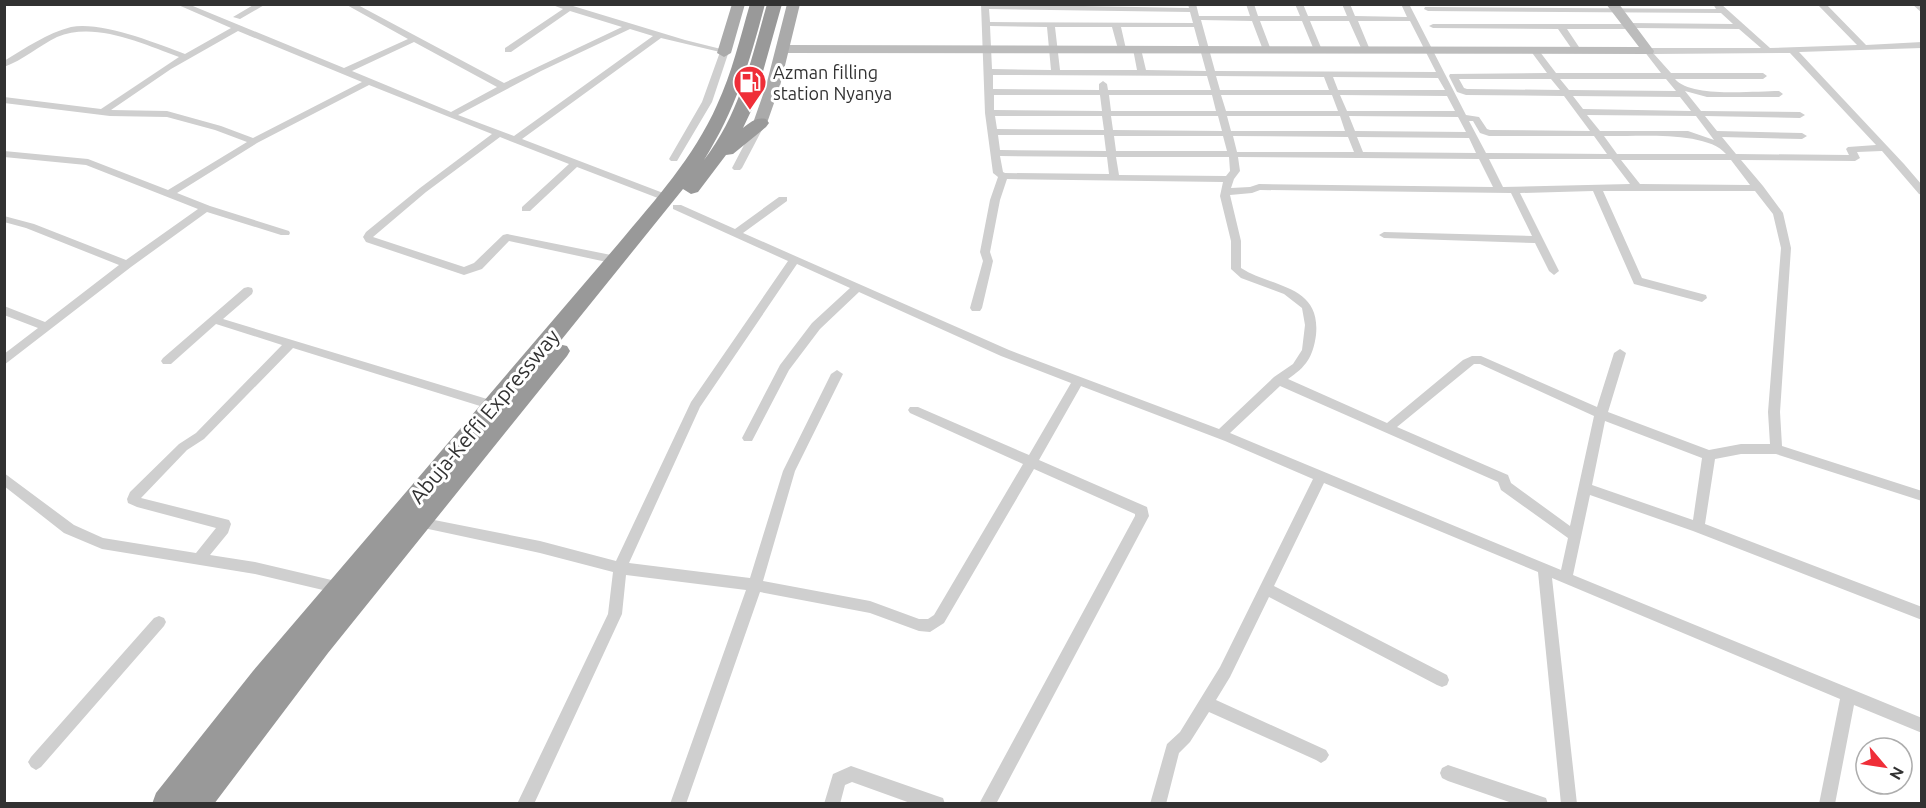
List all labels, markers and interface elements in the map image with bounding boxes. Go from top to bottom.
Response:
place label: Azman filling station Nyanya [773,62,892,103]
fuel station icon: Azman filling station Nyanya [732,64,768,111]
street label: Abuja-Keffi Expressway [404,324,564,508]
north arrow [1854,736,1914,796]
text: N [1886,764,1908,783]

